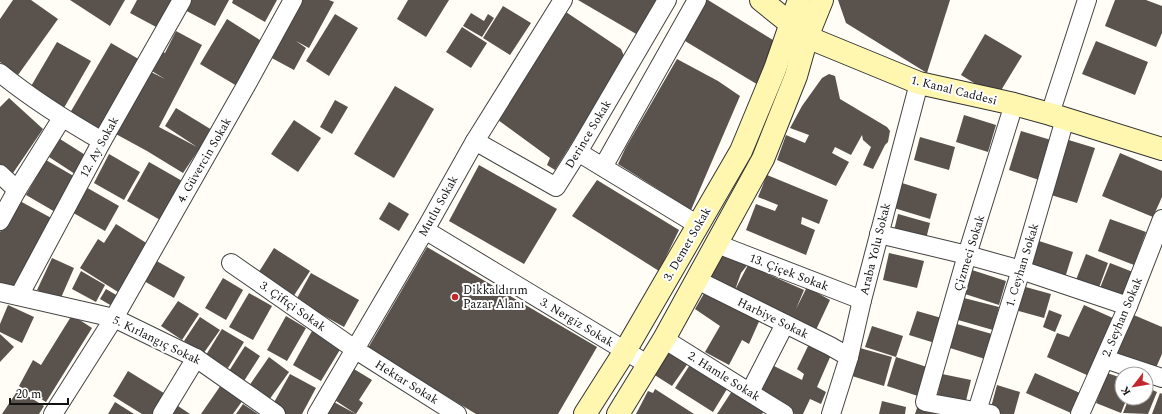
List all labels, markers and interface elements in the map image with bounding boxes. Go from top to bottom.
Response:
street label: 1. Kanal Caddesi [909,71,999,110]
street label: Derince Sokak [560,96,617,172]
street label: 12. Ay Sokak [75,113,124,181]
street label: 4. Güvercin Sokak [172,114,237,207]
street label: Mutlu Sokak [414,172,463,241]
street label: Araba Yolu Sokak [855,200,896,297]
street label: 3. Demet Sokak [659,203,716,285]
street label: Çizmeci Sokak [949,212,990,294]
street label: 1. Ceyhan Sokak [1001,220,1044,310]
street label: 13. Çiçek Sokak [746,249,832,296]
street label: 2. Seyhan Sokak [1097,274,1148,360]
street label: 3. Çiftçi Sokak [256,276,330,337]
place label: Dikkaldırım Pazar Alanı [463,281,528,314]
marker: Dikkaldırım Pazar Alanı [450,292,460,302]
street label: 3. Nergiz Sokak [536,293,618,352]
street label: Harbiye Sokak [734,293,812,344]
street label: 5. Kırlangıç Sokak [109,311,205,370]
street label: 2. Hamle Sokak [684,347,764,406]
street label: Hektar Sokak [371,355,443,410]
north arrow [1114,366,1154,406]
scale bar [10,380,68,406]
text: K [1116,382,1135,399]
text: 20 m [16,385,41,404]

